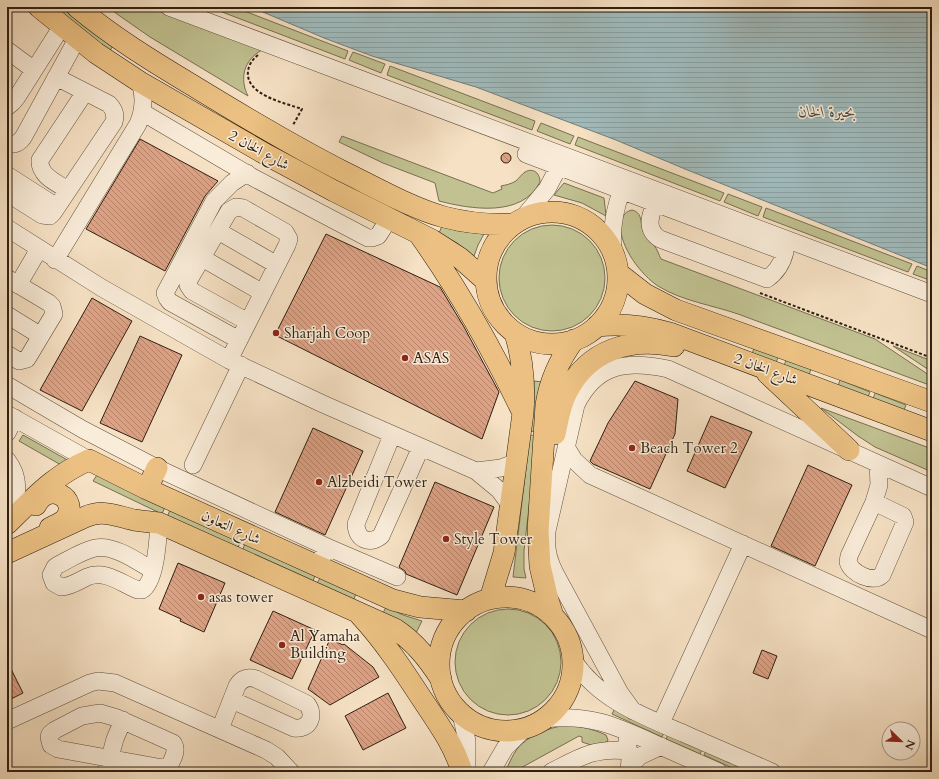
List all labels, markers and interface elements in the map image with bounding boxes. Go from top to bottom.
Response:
water label: بحيرة الخان [798,101,856,123]
street label: شارع الخان 2 [224,125,293,177]
place label: Sharjah Coop [284,323,370,343]
marker: Sharjah Coop [271,328,281,338]
place label: ASAS [413,348,449,368]
street label: شارع الخان 2 [730,348,801,393]
marker: ASAS [400,353,410,363]
place label: Beach Tower 2 [640,438,738,458]
marker: Beach Tower 2 [627,443,637,453]
place label: Alzbeidi Tower [327,472,427,492]
marker: Alzbeidi Tower [314,477,324,487]
street label: شارع التعاون [197,505,264,552]
place label: Style Tower [454,529,533,549]
marker: Style Tower [441,534,451,544]
place label: asas tower [209,587,274,607]
marker: asas tower [196,592,206,602]
place label: Al Yamaha Building [290,626,361,663]
marker: Al Yamaha Building [277,640,287,650]
north arrow [881,721,921,761]
text: N [901,737,919,752]

